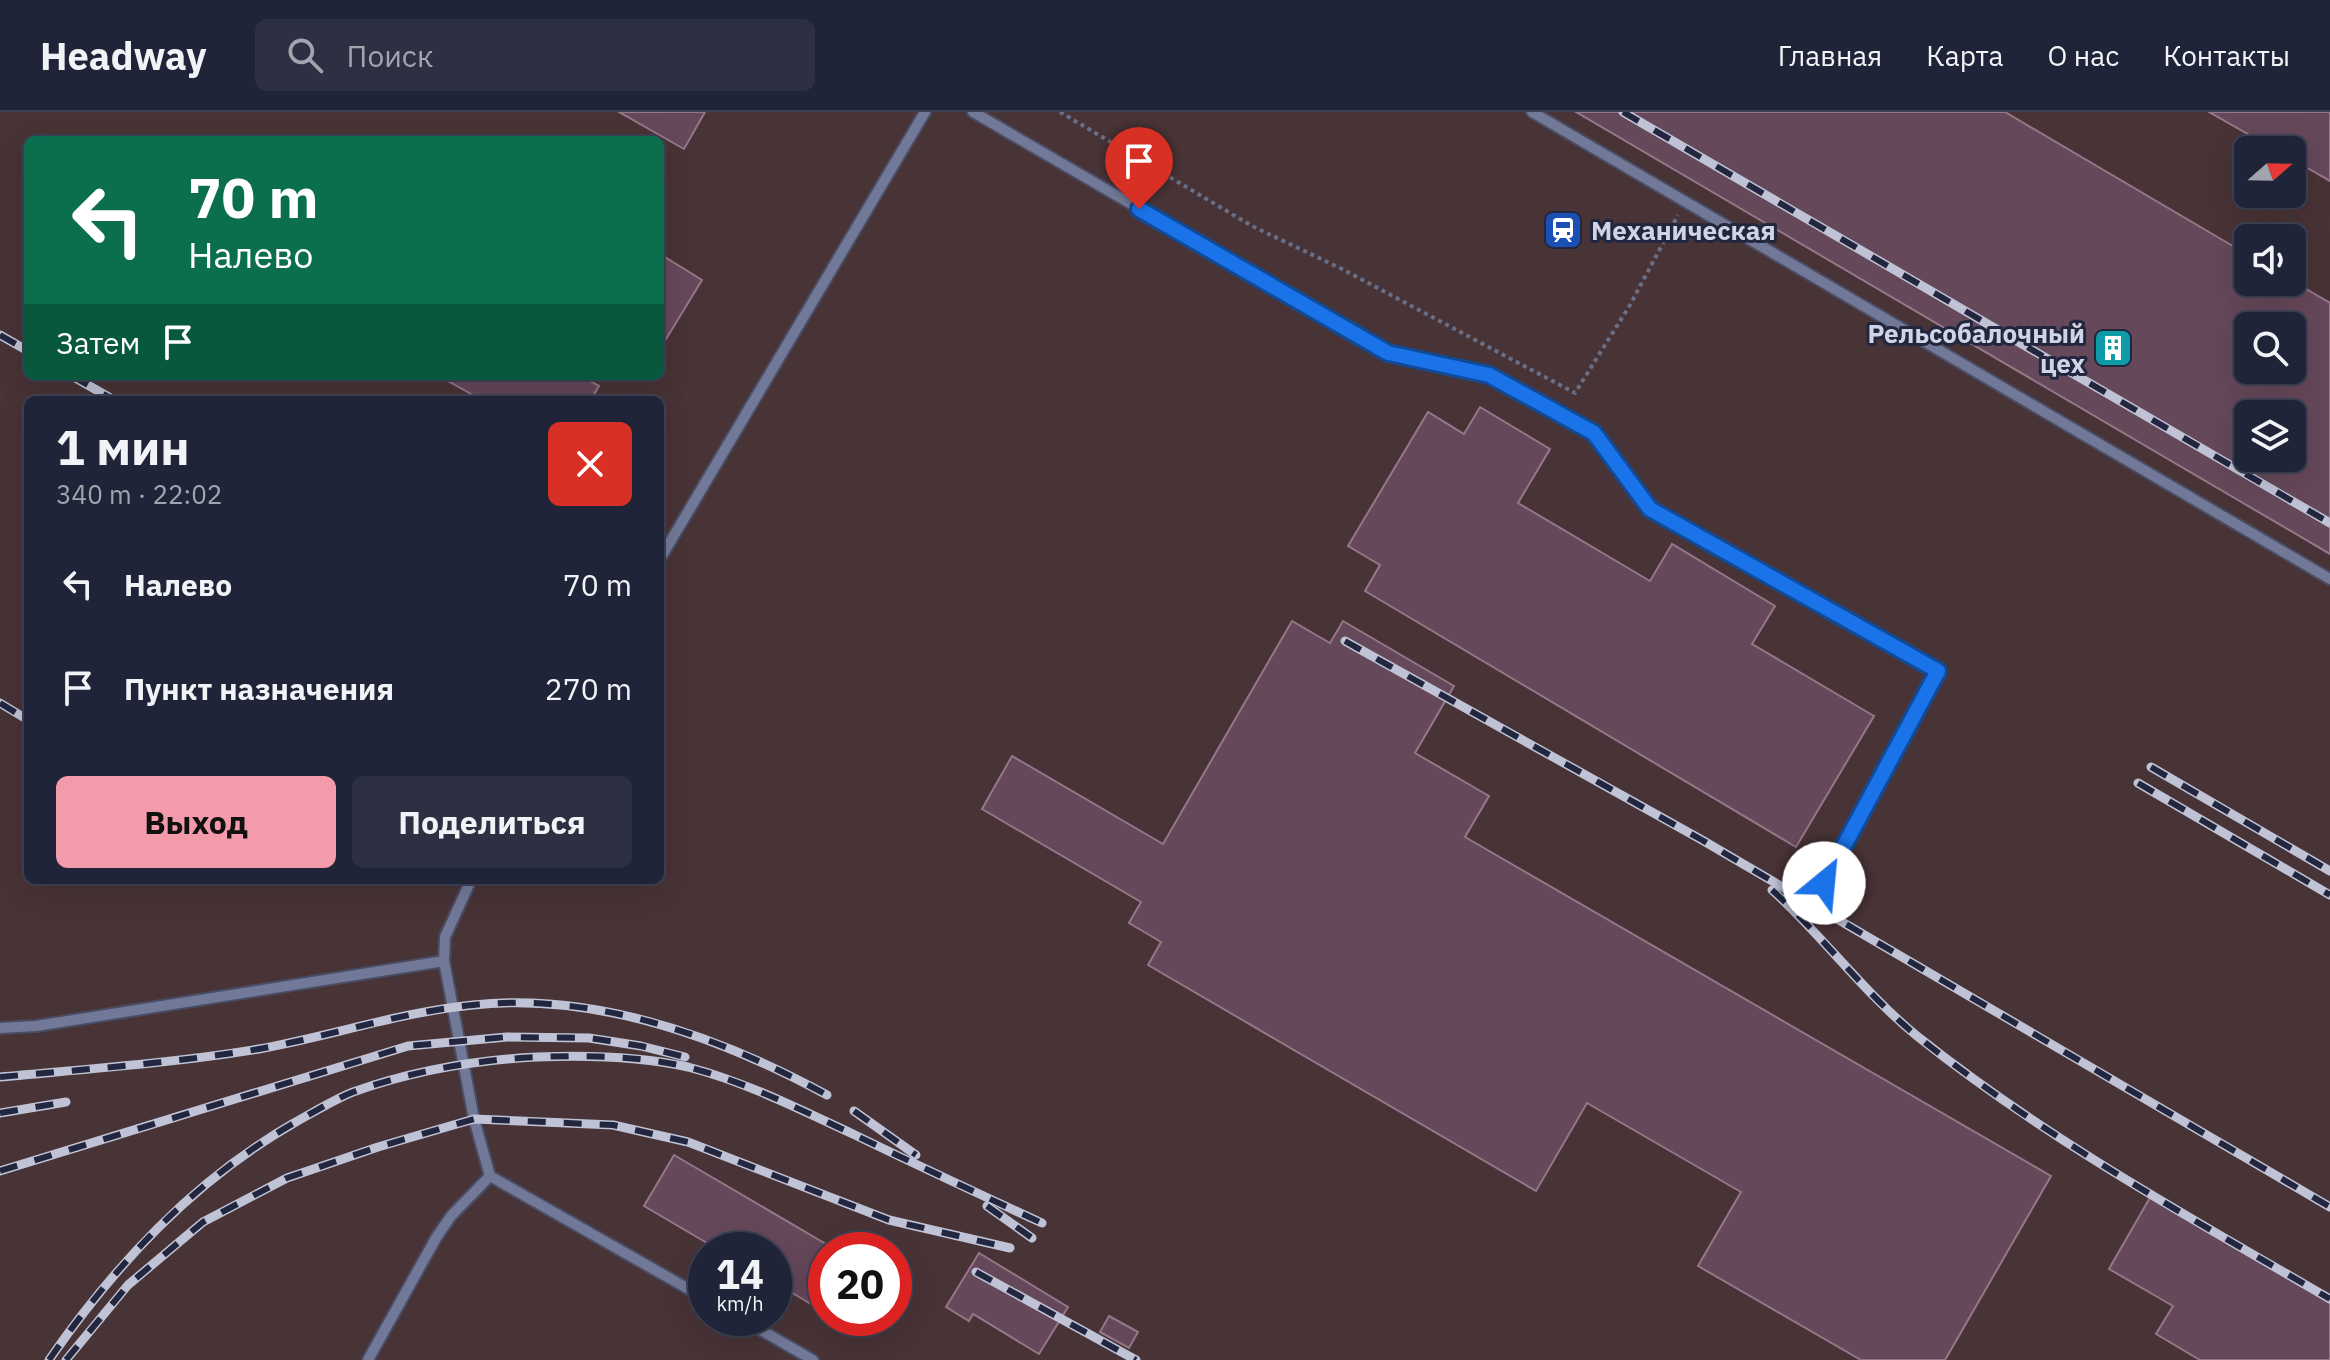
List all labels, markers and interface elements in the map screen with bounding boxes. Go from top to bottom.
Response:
search box [255,19,815,91]
text: Headway [40,31,207,80]
icon: search [283,33,327,77]
text: Поиск [347,36,433,75]
text: Главная [1778,37,1882,74]
text: Карта [1926,37,2003,74]
text: О нас [2047,37,2119,74]
text: Контакты [2163,37,2290,74]
pin [1105,127,1173,209]
north arrow [2234,136,2306,208]
map controls [2234,136,2306,472]
icon: arrive [1117,139,1161,183]
text: 70 m [188,161,318,233]
icon: left [56,168,160,272]
station icon: Механическая [1542,209,1584,251]
place label: Механическая [1591,213,1776,247]
button: sound [2234,224,2306,296]
text: Налево [188,231,313,278]
button: search [2234,312,2306,384]
place label: Рельсобалочный цех [1867,316,2085,380]
icon: arrive [156,320,200,364]
text: Затем [56,323,140,362]
building icon: Рельсобалочный цех [2092,327,2134,369]
button: layers [2234,400,2306,472]
text: 1 мин [56,416,190,478]
button: close [548,422,632,506]
text: 340 m · 22:02 [56,477,222,511]
icon: left [56,562,100,606]
text: Налево [124,565,232,604]
text: 70 m [563,565,632,604]
icon: arrive [56,666,100,710]
text: Пункт назначения [124,669,394,708]
text: 270 m [545,669,632,708]
button: Выход [56,776,336,868]
button: Поделиться [352,776,632,868]
position arrow [1782,841,1866,925]
speed limit sign: 20 [808,1232,912,1336]
text: 14 [716,1248,764,1300]
text: km/h [716,1290,764,1317]

